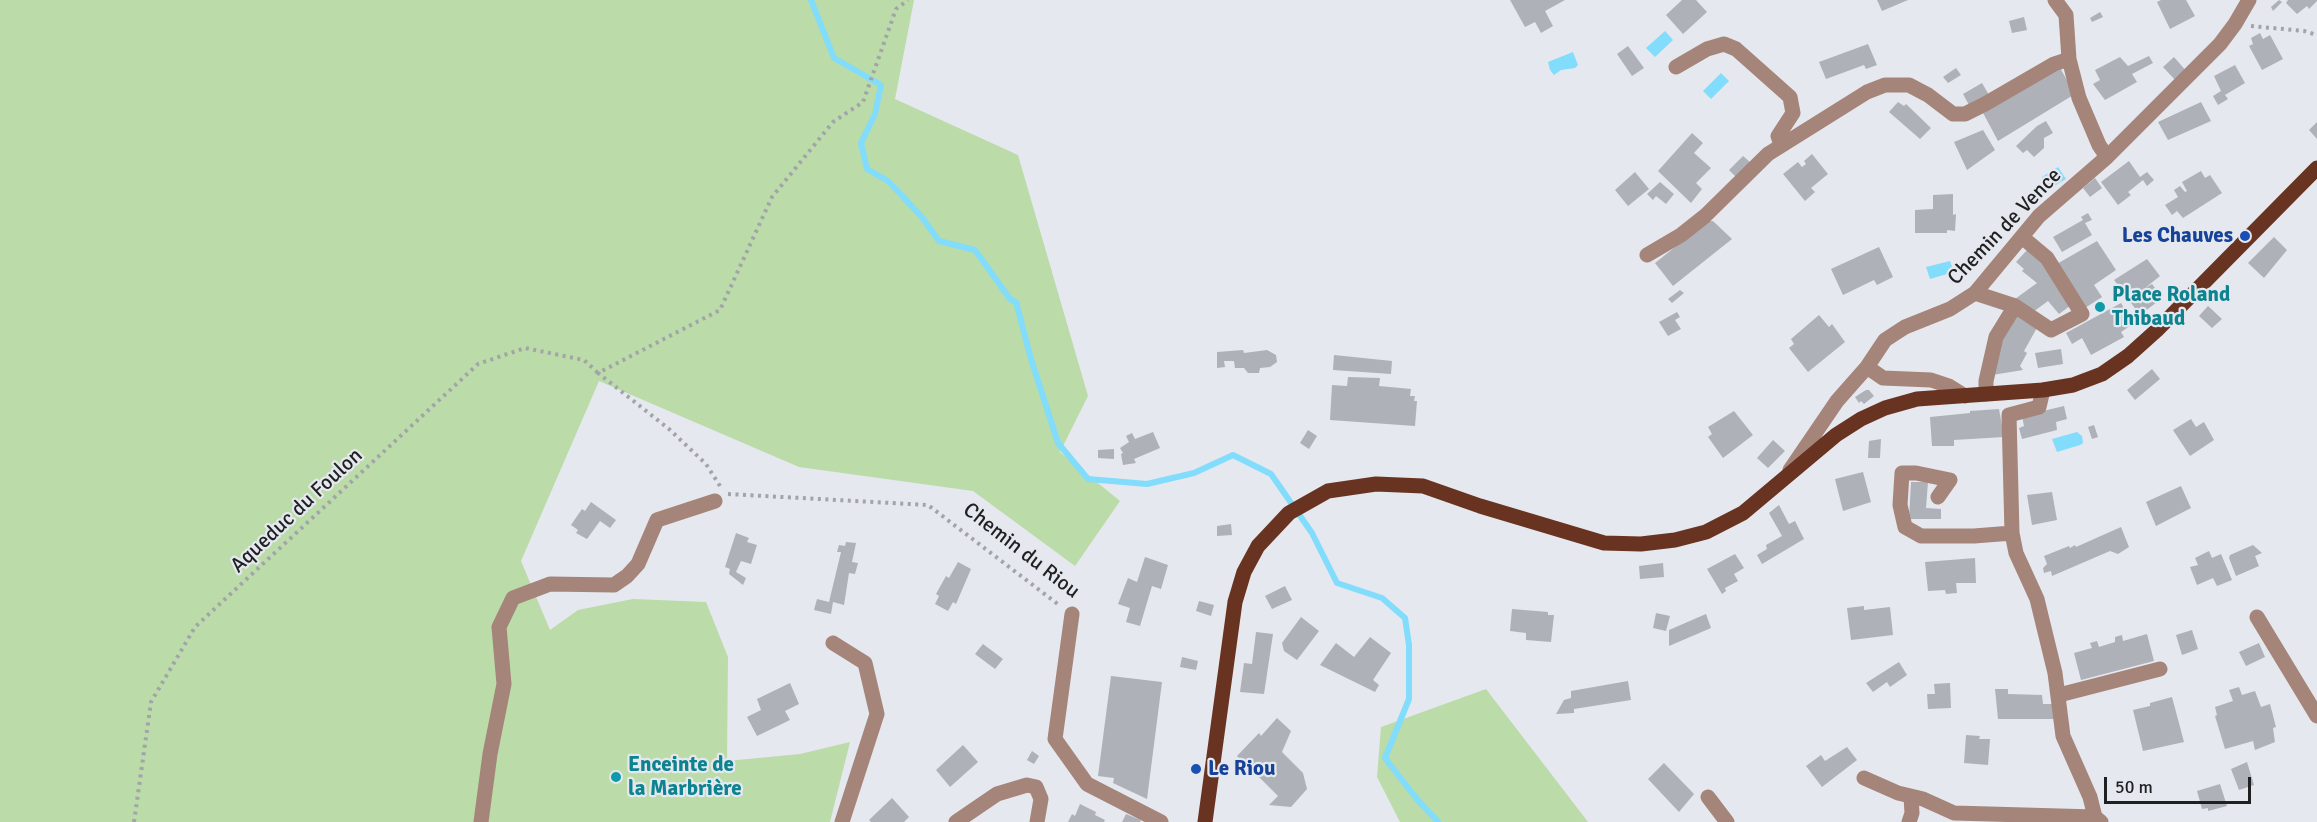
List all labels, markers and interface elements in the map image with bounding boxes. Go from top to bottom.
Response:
street label: Chemin de Vence [1943,163,2067,291]
place label: Les Chauves [2122,223,2233,249]
marker: Les Chauves [2238,229,2252,243]
place label: Place Roland Thibaud [2112,282,2230,332]
marker: Place Roland Thibaud [2093,300,2107,314]
street label: Aqueduc du Foulon [226,443,368,579]
street label: Chemin du Riou [958,498,1084,604]
place label: Enceinte de la Marbrière [628,752,742,802]
place label: Le Riou [1208,756,1275,782]
marker: Le Riou [1189,762,1203,776]
scale bar [2107,765,2254,803]
marker: Enceinte de la Marbrière [609,770,623,784]
text: 50 m [2115,776,2153,798]

